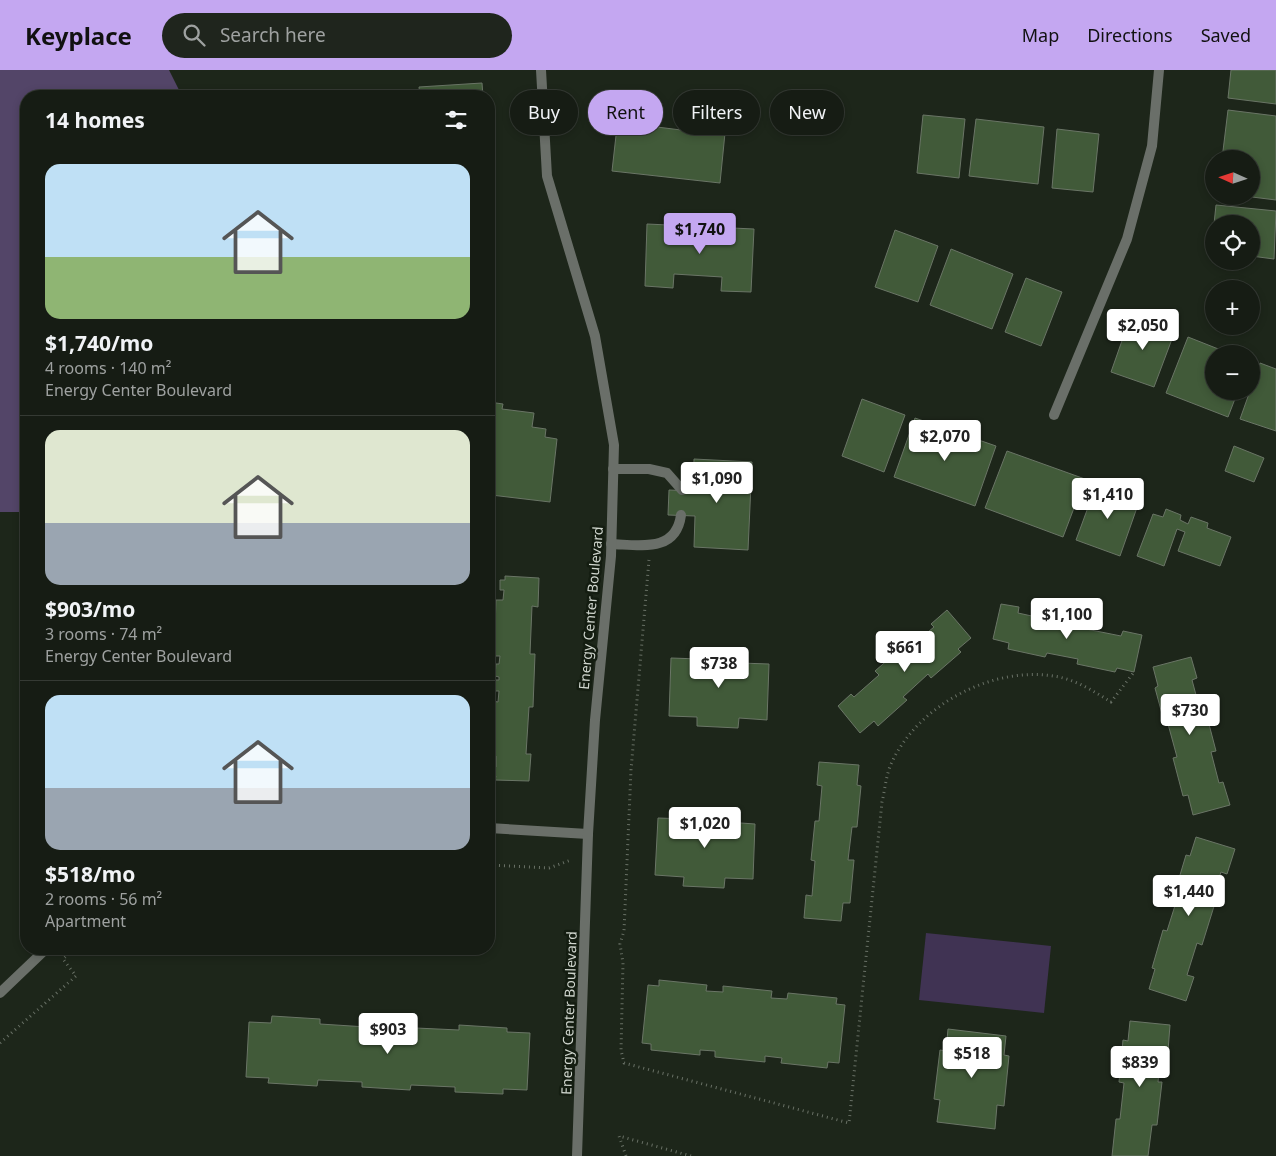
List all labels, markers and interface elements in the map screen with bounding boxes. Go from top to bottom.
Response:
search box [162,13,512,58]
text: Keyplace [25,19,132,52]
icon: search [180,21,208,49]
text: Search here [220,22,326,48]
text: Map [1022,23,1059,47]
text: Directions [1087,23,1173,47]
text: Saved [1201,23,1251,47]
chip: Buy [510,90,578,135]
chip: Rent [588,90,663,135]
chip: Filters [673,90,760,135]
chip: New [770,90,844,135]
text: 14 homes [45,106,145,134]
icon: filters [442,106,470,134]
north arrow [1205,150,1260,205]
map controls [1205,150,1260,400]
icon: home [213,197,303,287]
pin: $1,740 [659,212,741,255]
button: locate [1205,215,1260,270]
text: $1,740 [675,218,725,240]
button: + [1205,280,1260,335]
pin: $2,050 [1102,308,1184,351]
text: $2,050 [1118,314,1168,336]
text: $1,740/mo [45,329,153,357]
button: − [1205,345,1260,400]
text: 4 rooms · 140 m² [45,357,171,379]
text: Energy Center Boulevard [45,379,232,401]
pin: $2,070 [904,420,986,462]
text: $2,070 [920,425,970,447]
icon: home [213,462,303,552]
pin: $1,090 [676,462,758,504]
text: $1,090 [692,467,742,489]
pin: $1,410 [1067,478,1149,520]
text: $1,410 [1083,483,1133,505]
street label: Energy Center Boulevard [574,526,607,690]
text: $903/mo [45,595,135,623]
pin: $1,100 [1026,598,1108,640]
text: $1,100 [1042,603,1092,625]
text: 3 rooms · 74 m² [45,623,162,645]
pin: $661 [875,630,935,673]
text: $661 [887,636,923,658]
text: Energy Center Boulevard [45,645,232,667]
pin: $738 [689,646,749,689]
text: $738 [701,652,737,674]
pin: $730 [1160,694,1220,736]
text: $730 [1172,699,1208,721]
icon: home [213,727,303,817]
pin: $1,020 [664,806,746,849]
text: $1,020 [680,812,730,834]
text: $518/mo [45,860,135,888]
pin: $1,440 [1148,874,1230,917]
text: $1,440 [1164,880,1214,902]
text: 2 rooms · 56 m² [45,888,162,910]
text: Apartment [45,910,126,932]
street label: Energy Center Boulevard [556,931,581,1095]
pin: $903 [358,1012,418,1055]
text: $903 [370,1018,406,1040]
pin: $518 [942,1036,1002,1079]
text: $518 [954,1042,990,1064]
pin: $839 [1110,1046,1170,1088]
text: $839 [1122,1051,1158,1073]

